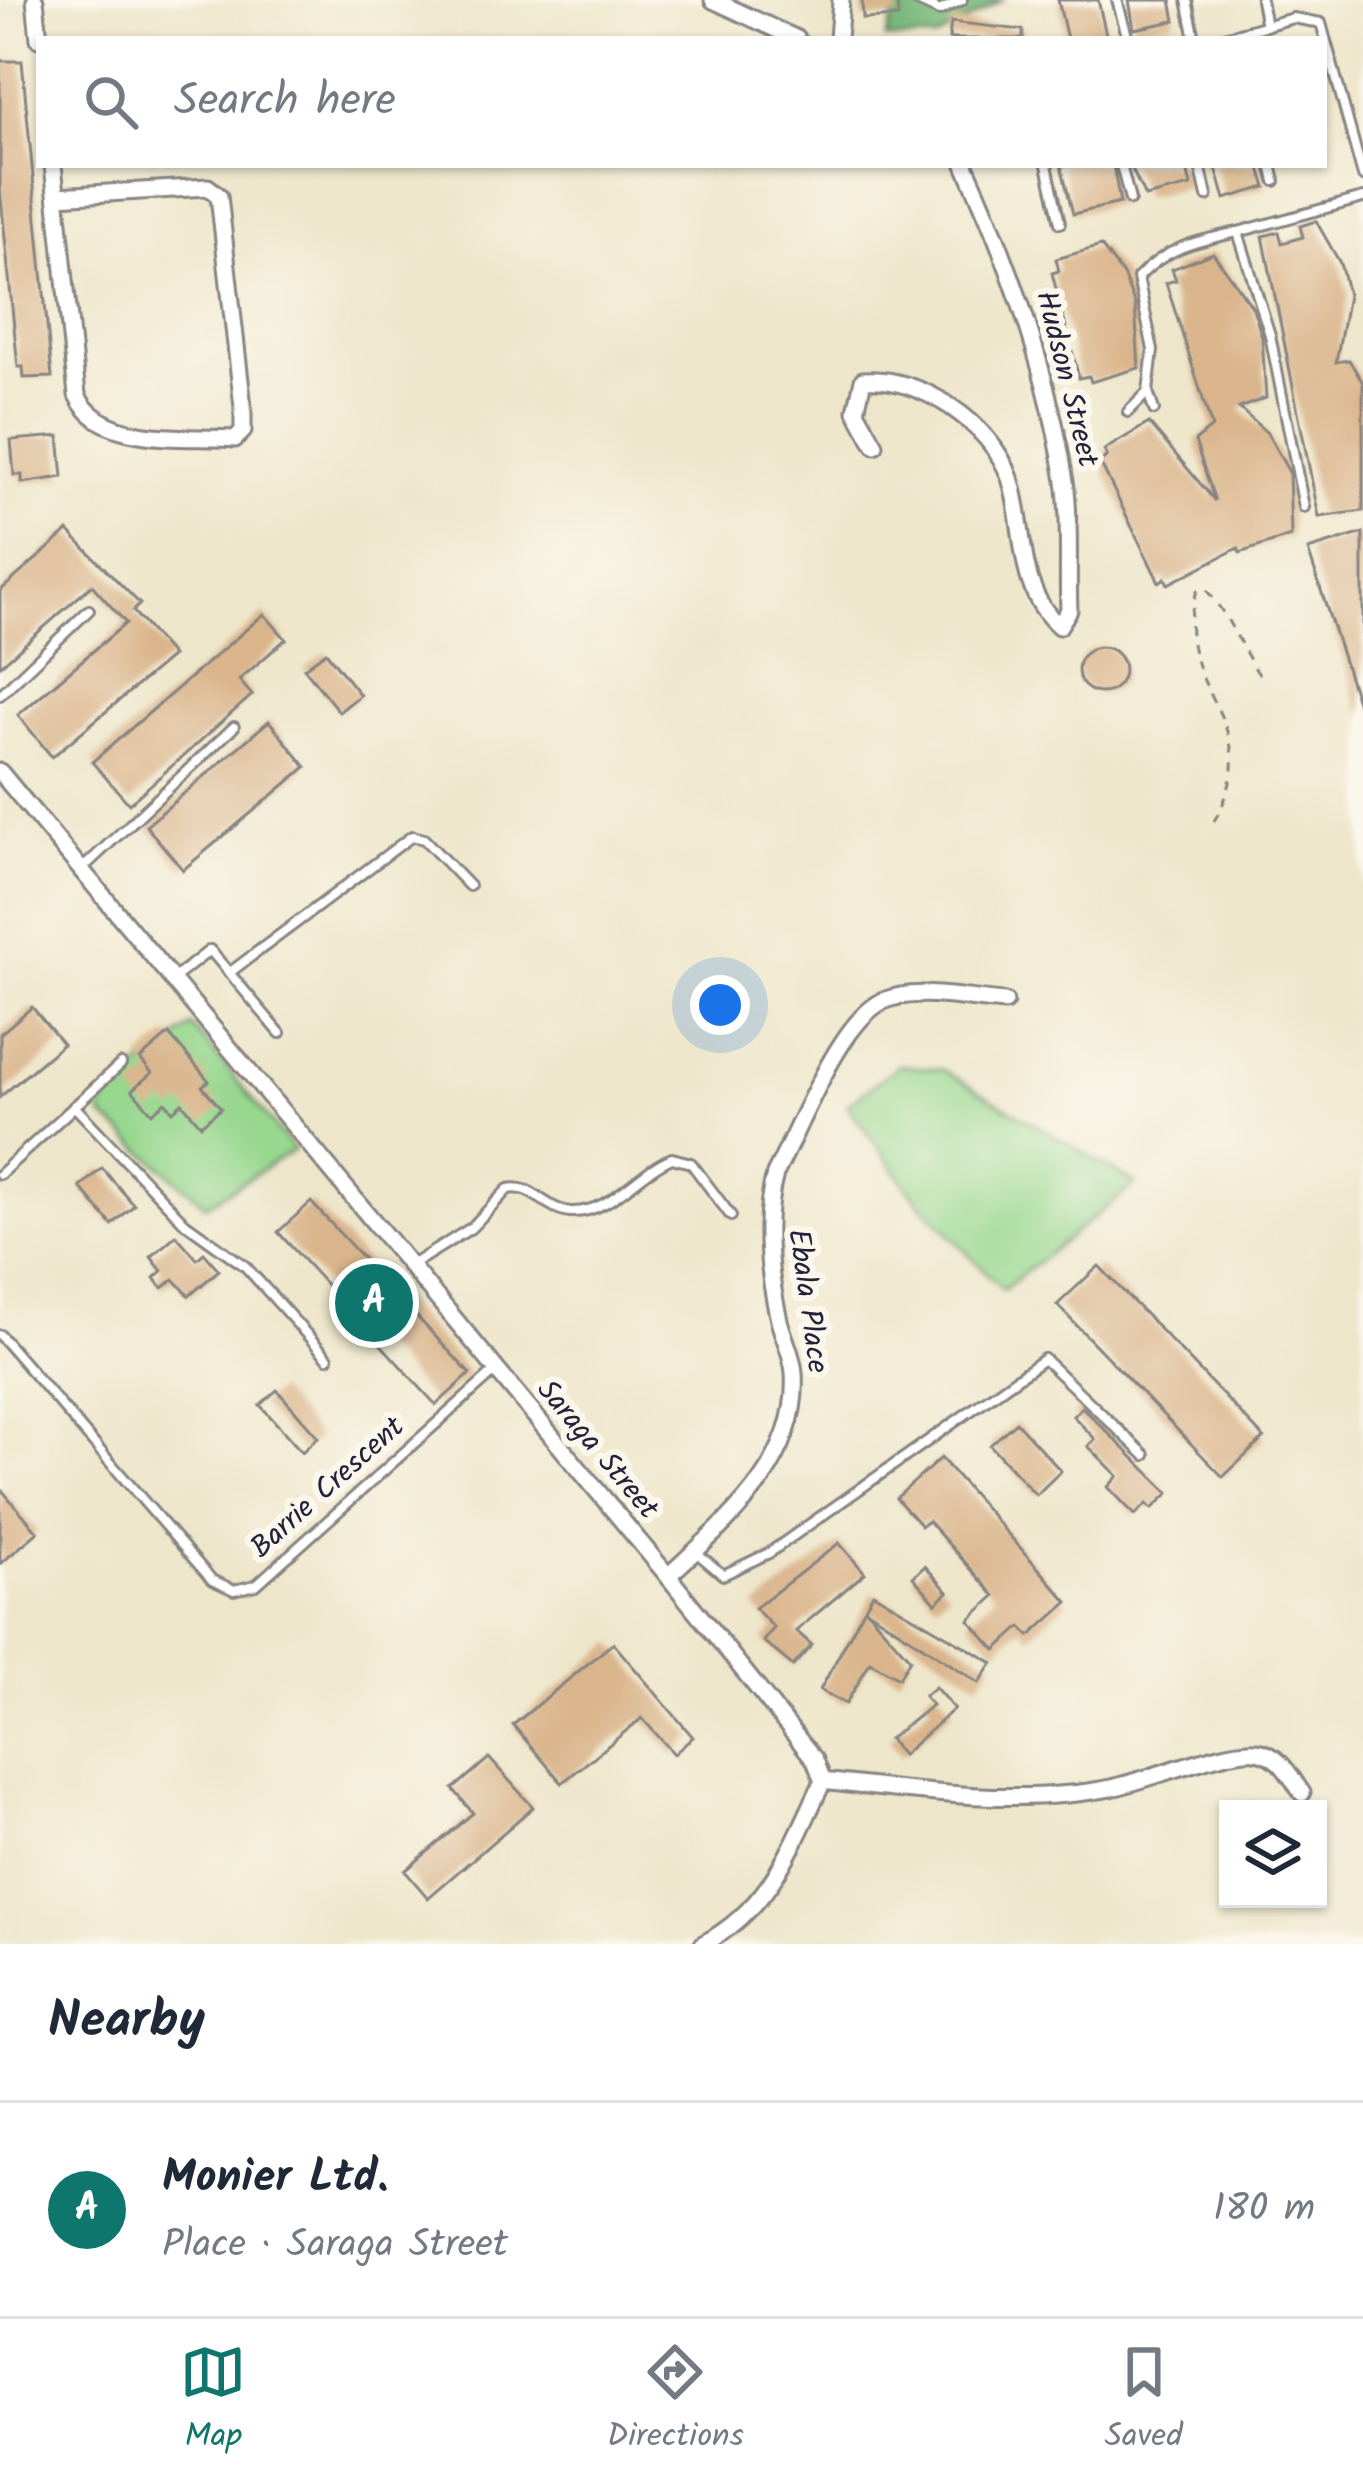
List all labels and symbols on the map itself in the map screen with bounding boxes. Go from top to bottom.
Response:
street label: Hudson Street [1021,286,1111,472]
your location [690,975,750,1035]
street label: Ebala Place [773,1226,841,1376]
pin: A [335,1258,413,1348]
street label: Saraga Street [524,1369,670,1531]
street label: Barrie Crescent [240,1405,417,1571]

